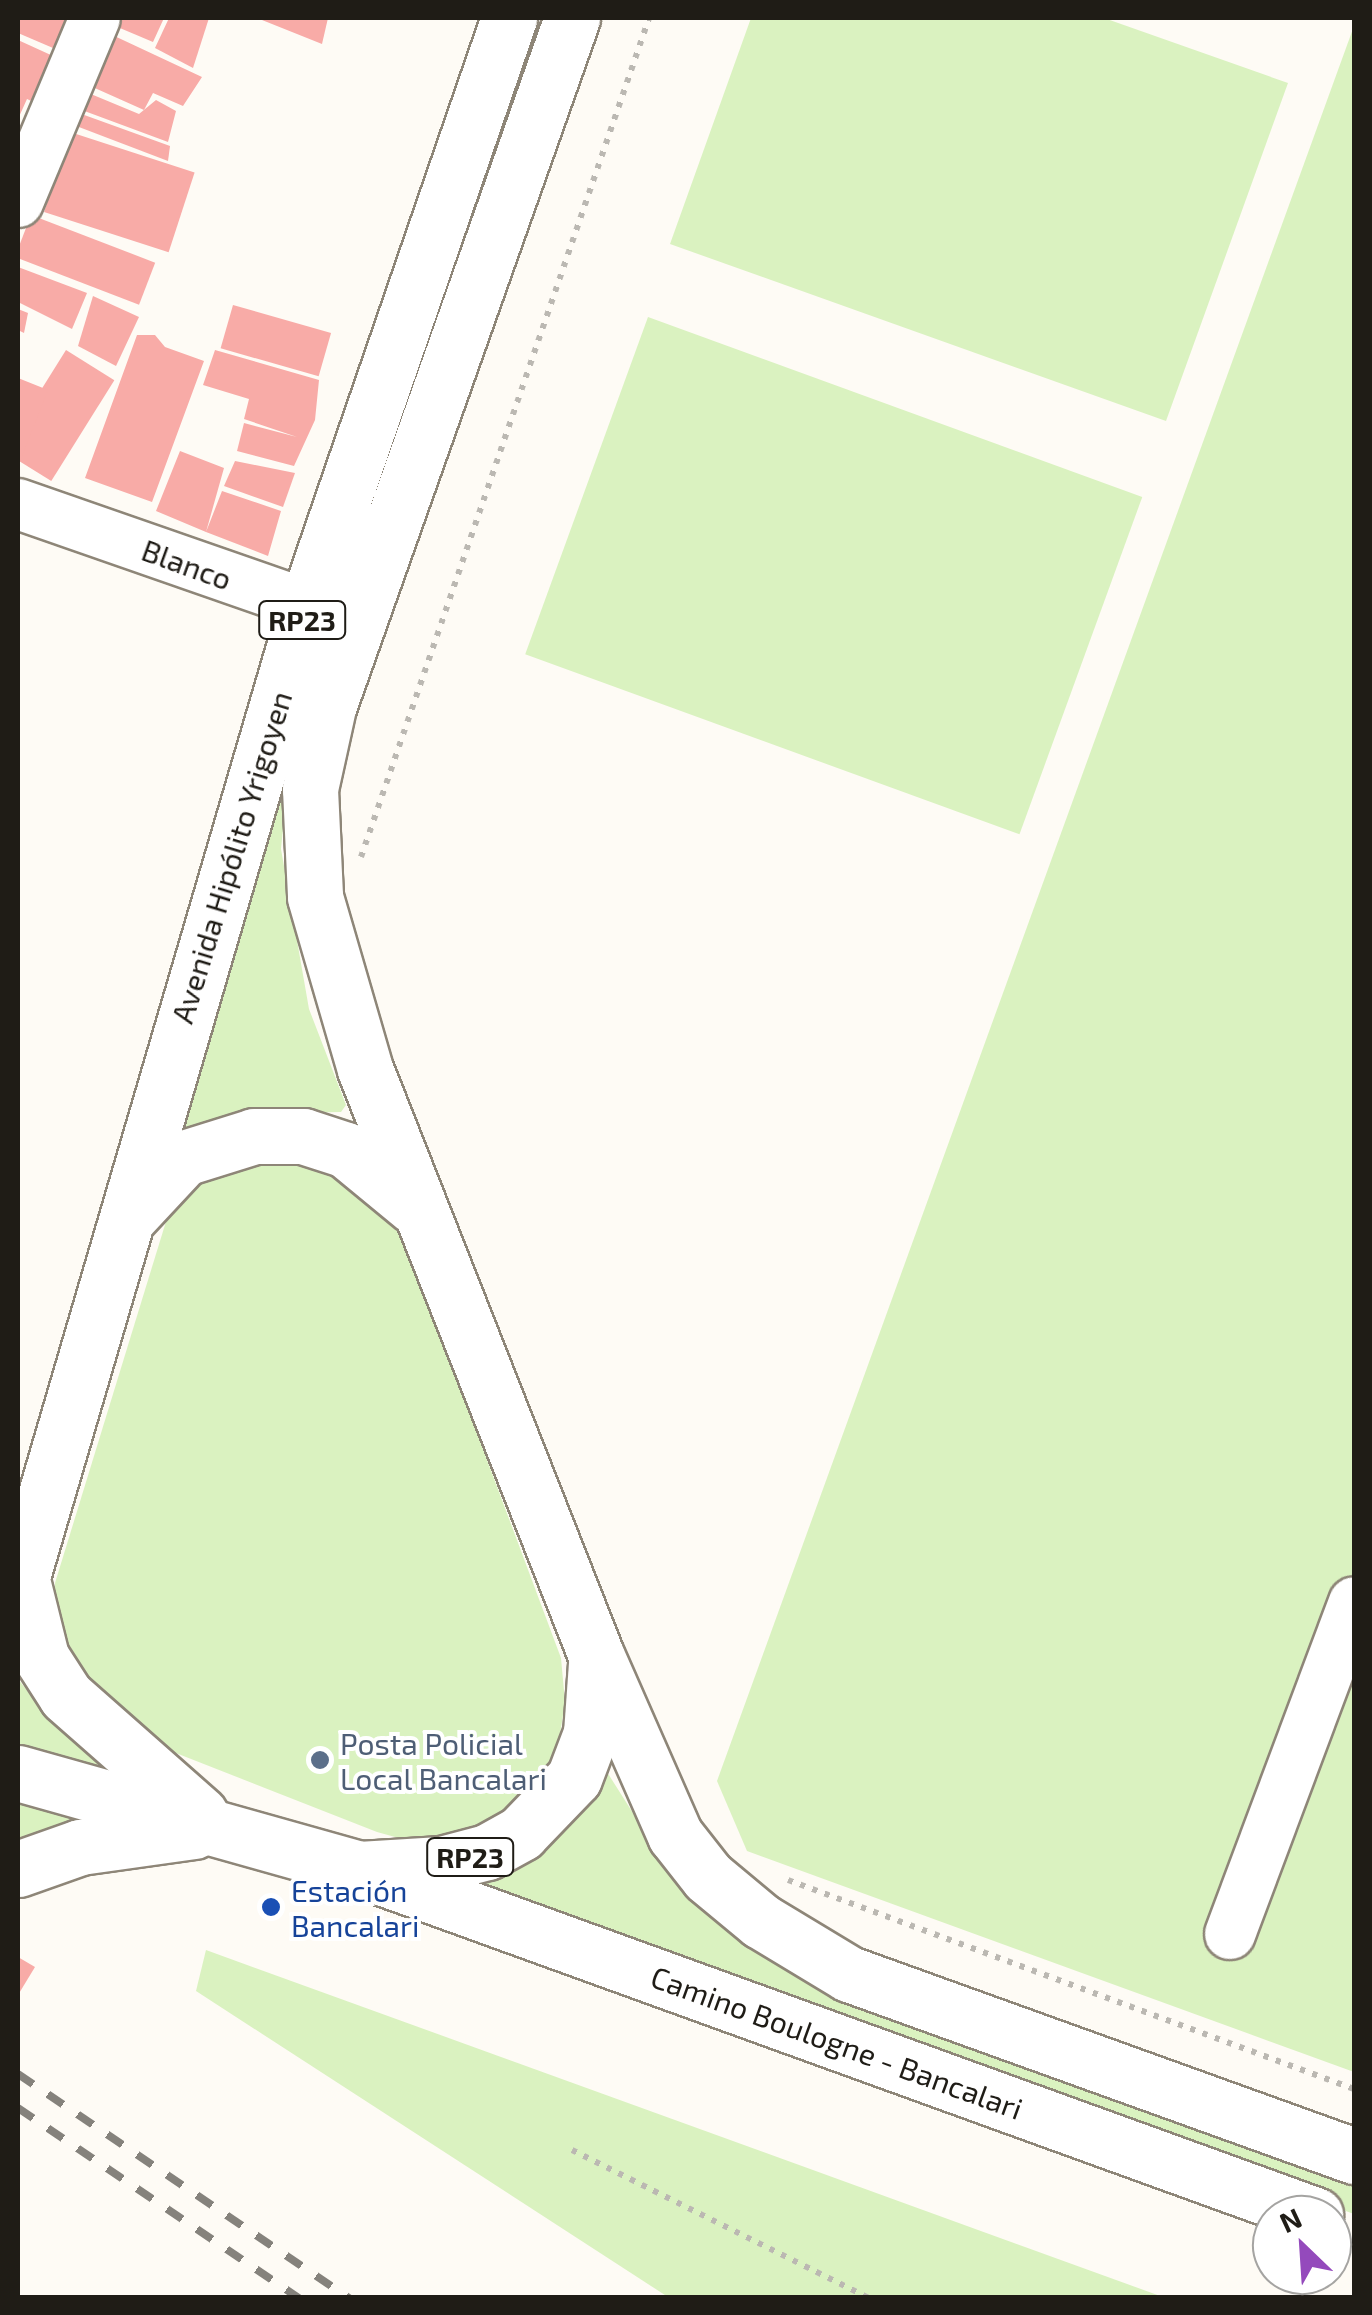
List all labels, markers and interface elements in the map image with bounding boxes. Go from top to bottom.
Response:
street label: Blanco [137,531,237,597]
road number: RP23 [257,597,347,643]
street label: Avenida Hipólito Yrigoyen [163,686,299,1028]
place label: Posta Policial Local Bancalari [340,1725,548,1796]
marker: Posta Policial Local Bancalari [309,1749,331,1771]
road number: RP23 [425,1834,515,1880]
place label: Estación Bancalari [291,1872,419,1942]
marker: Estación Bancalari [260,1896,282,1918]
street label: Camino Boulogne - Bancalari [646,1958,1028,2126]
north arrow [1252,2195,1352,2295]
text: N [1274,2200,1307,2239]

